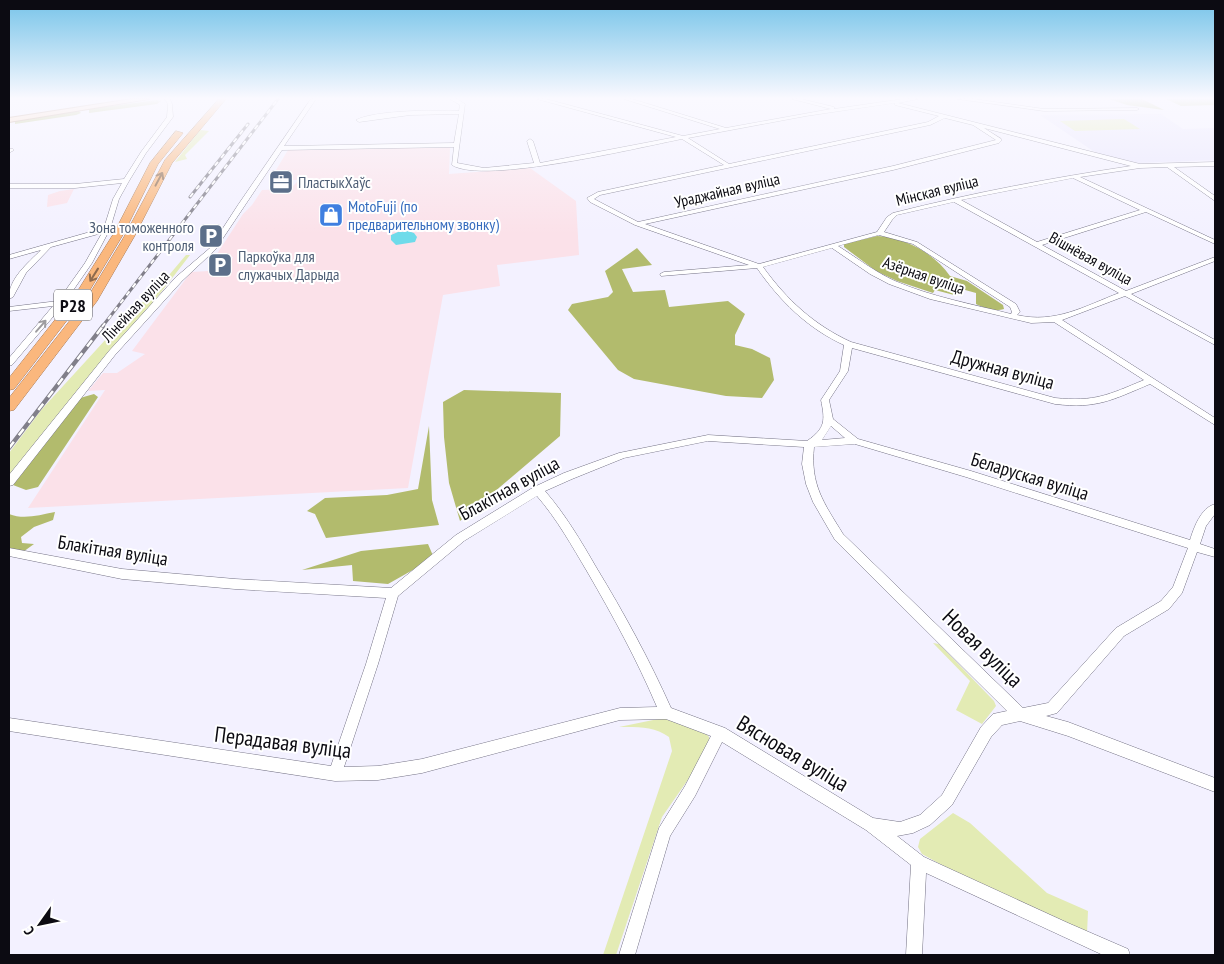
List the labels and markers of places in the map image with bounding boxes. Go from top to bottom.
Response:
office icon: ПластыкХаўс [268,169,294,195]
place label: ПластыкХаўс [298,172,371,192]
place label: MotoFuji (по предварительному звонку) [348,196,499,234]
shop icon: MotoFuji (по предварительному звонку) [318,202,344,228]
place label: Зона томоженного контроля [89,217,194,255]
parking icon: Зона томоженного контроля [198,223,224,249]
place label: Паркоўка для служачых Дарыда [238,246,340,284]
parking icon: Паркоўка для служачых Дарыда [207,252,233,278]

